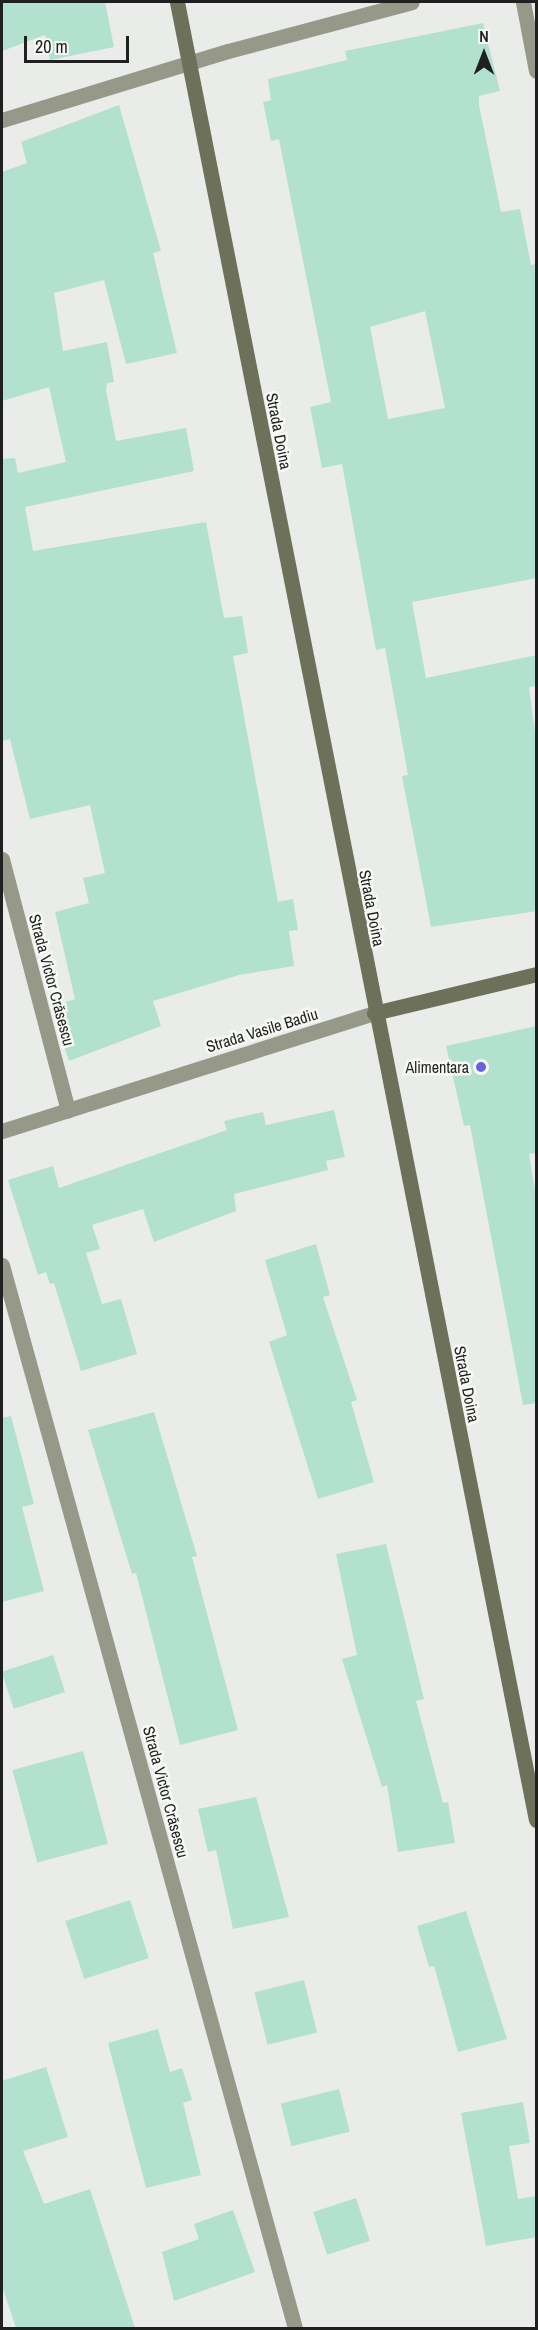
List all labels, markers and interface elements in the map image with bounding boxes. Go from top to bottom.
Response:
scale bar [27,24,132,62]
north arrow [454,24,514,84]
text: N [479,25,489,47]
text: 20 m [35,34,68,59]
street label: Strada Doina [262,391,296,471]
street label: Strada Doina [355,868,389,948]
street label: Strada Victor Crăsescu [25,912,79,1048]
street label: Strada Vasile Badiu [204,1004,320,1056]
place label: Alimentara [406,1057,469,1077]
marker: Alimentara [474,1060,488,1074]
street label: Strada Doina [450,1344,484,1424]
street label: Strada Victor Crăsescu [139,1724,193,1860]

